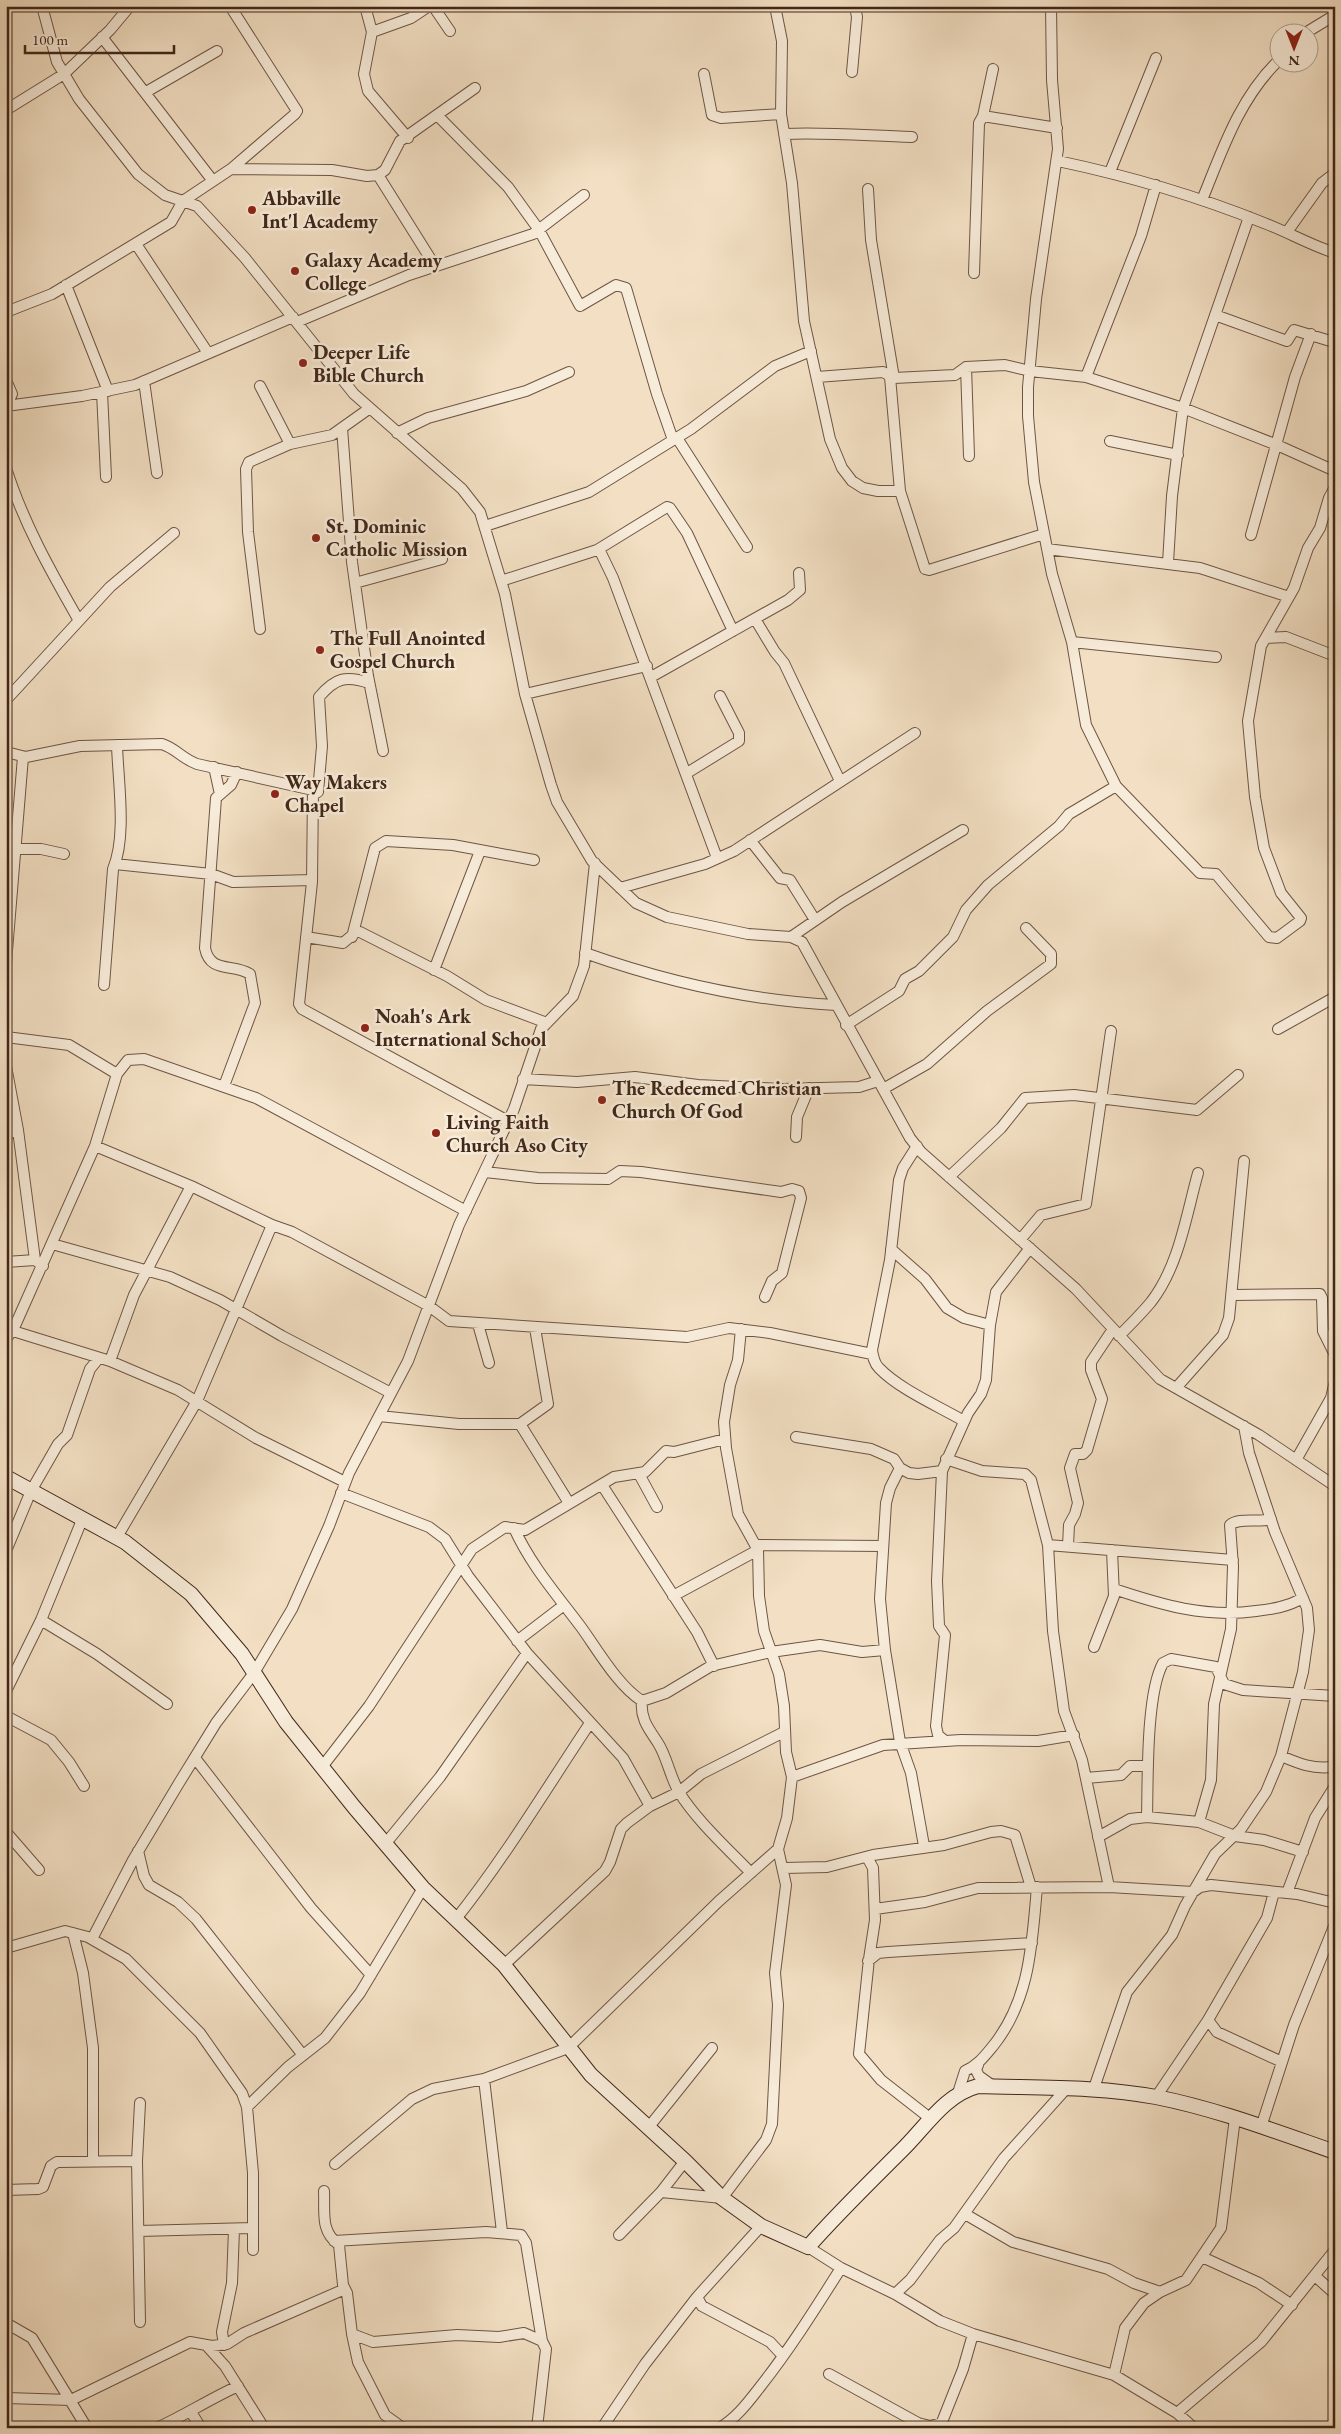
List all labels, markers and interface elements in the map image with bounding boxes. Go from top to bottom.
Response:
scale bar [25,22,174,54]
north arrow [1268,22,1318,72]
text: 100 m [32,30,69,49]
text: N [1288,52,1300,70]
place label: Abbaville Int'l Academy [261,185,378,234]
marker: Abbaville Int'l Academy [246,204,258,216]
place label: Galaxy Academy College [305,247,442,296]
marker: Galaxy Academy College [289,265,301,277]
place label: Deeper Life Bible Church [313,339,424,388]
marker: Deeper Life Bible Church [297,357,309,369]
place label: St. Dominic Catholic Mission [326,513,468,562]
marker: St. Dominic Catholic Mission [310,532,322,544]
place label: The Full Anointed Gospel Church [330,625,485,674]
marker: The Full Anointed Gospel Church [314,644,326,656]
place label: Way Makers Chapel [285,769,387,818]
marker: Way Makers Chapel [269,788,281,800]
place label: Noah's Ark International School [375,1003,547,1052]
marker: Noah's Ark International School [359,1022,371,1034]
place label: The Redeemed Christian Church Of God [612,1075,822,1124]
marker: The Redeemed Christian Church Of God [596,1094,608,1106]
place label: Living Faith Church Aso City [446,1109,588,1158]
marker: Living Faith Church Aso City [430,1127,442,1139]

